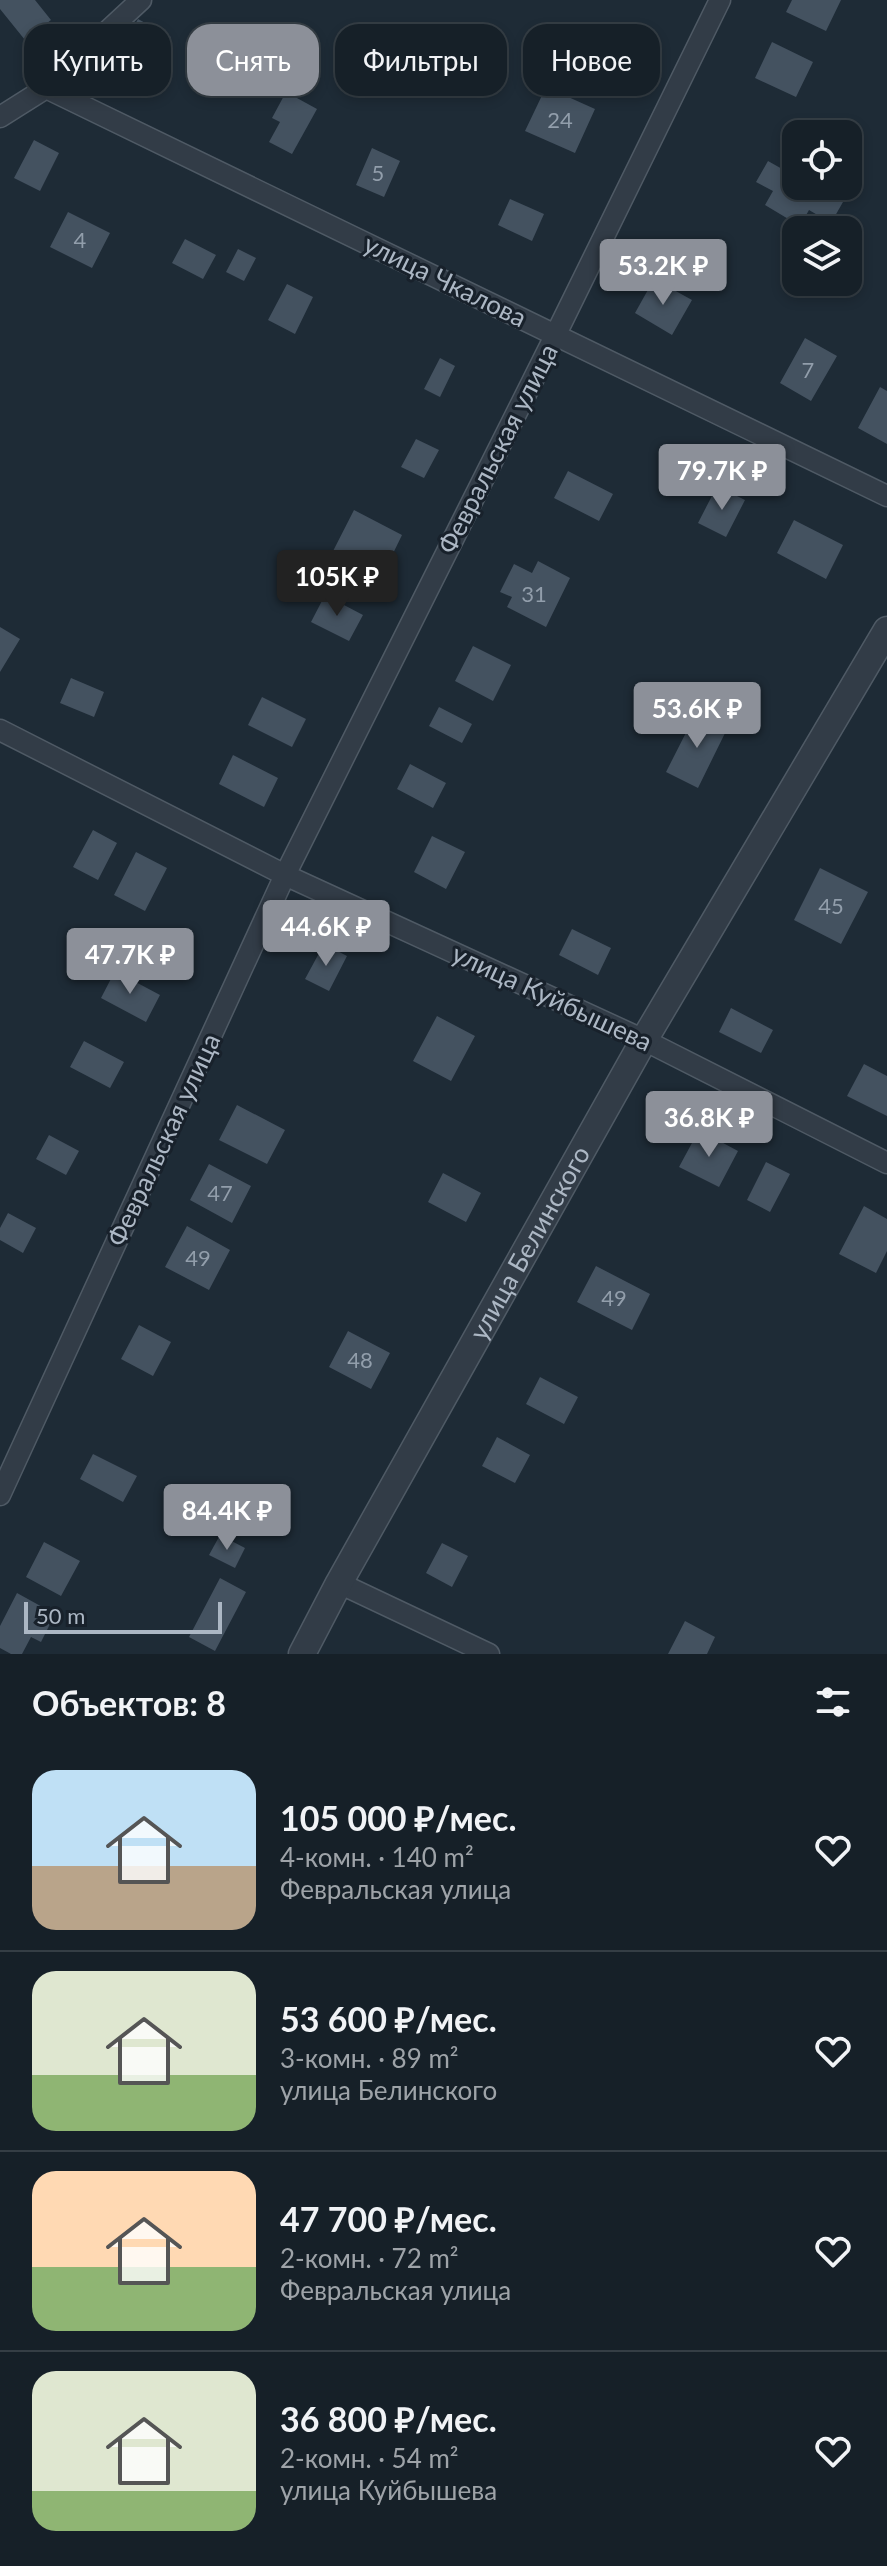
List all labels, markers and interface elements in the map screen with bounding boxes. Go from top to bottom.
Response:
chip: Купить [24,24,171,96]
chip: Снять [187,24,319,96]
chip: Фильтры [335,24,507,96]
chip: Новое [523,24,660,96]
house number: 24 [547,106,573,133]
map controls [782,120,862,296]
button: locate [782,120,862,200]
house number: 5 [372,159,384,186]
button: layers [782,216,862,296]
house number: 4 [74,226,87,253]
street label: улица Чкалова [359,227,532,333]
pin: 53.2K ₽ [589,239,737,307]
text: 53.2K ₽ [618,249,708,281]
street label: Февральская улица [430,338,564,559]
house number: 7 [802,356,814,383]
pin: 79.7K ₽ [648,444,796,512]
text: 79.7K ₽ [677,454,767,486]
pin: 105K ₽ [272,550,402,618]
text: 105K ₽ [295,560,379,592]
house number: 31 [521,580,547,607]
pin: 53.6K ₽ [623,682,771,750]
text: 53.6K ₽ [652,692,742,724]
house number: 45 [818,892,844,919]
pin: 44.6K ₽ [252,900,400,968]
text: 44.6K ₽ [281,910,371,942]
pin: 47.7K ₽ [56,928,204,996]
street label: улица Куйбышева [447,937,658,1057]
text: 47.7K ₽ [85,938,175,970]
street label: Февральская улица [100,1028,226,1251]
pin: 36.8K ₽ [635,1091,783,1159]
text: 36.8K ₽ [664,1101,754,1133]
street label: улица Белинского [462,1140,596,1345]
house number: 47 [207,1179,233,1206]
house number: 49 [185,1244,211,1271]
house number: 49 [601,1284,627,1311]
house number: 48 [347,1346,373,1373]
pin: 84.4K ₽ [153,1484,301,1552]
text: 84.4K ₽ [182,1494,272,1526]
scale bar [24,1598,222,1634]
text: 50 m [36,1602,85,1629]
icon: filters [811,1680,855,1724]
text: Объектов: 8 [32,1682,226,1723]
text: 105 000 ₽/мес. [280,1797,516,1838]
icon: home [96,1802,192,1898]
icon: heart [811,1828,855,1872]
text: 4-комн. · 140 m² [280,1841,474,1873]
text: Февральская улица [280,1873,511,1905]
text: 53 600 ₽/мес. [280,1998,497,2039]
icon: home [96,2003,192,2099]
icon: heart [811,2029,855,2073]
text: 3-комн. · 89 m² [280,2042,459,2074]
text: улица Белинского [280,2074,497,2106]
text: 47 700 ₽/мес. [280,2198,497,2239]
icon: home [96,2203,192,2299]
icon: heart [811,2229,855,2273]
text: 2-комн. · 72 m² [280,2242,459,2274]
text: Февральская улица [280,2274,511,2306]
text: 36 800 ₽/мес. [280,2398,497,2439]
icon: home [96,2403,192,2499]
icon: heart [811,2429,855,2473]
text: 2-комн. · 54 m² [280,2442,459,2474]
text: улица Куйбышева [280,2474,497,2506]

